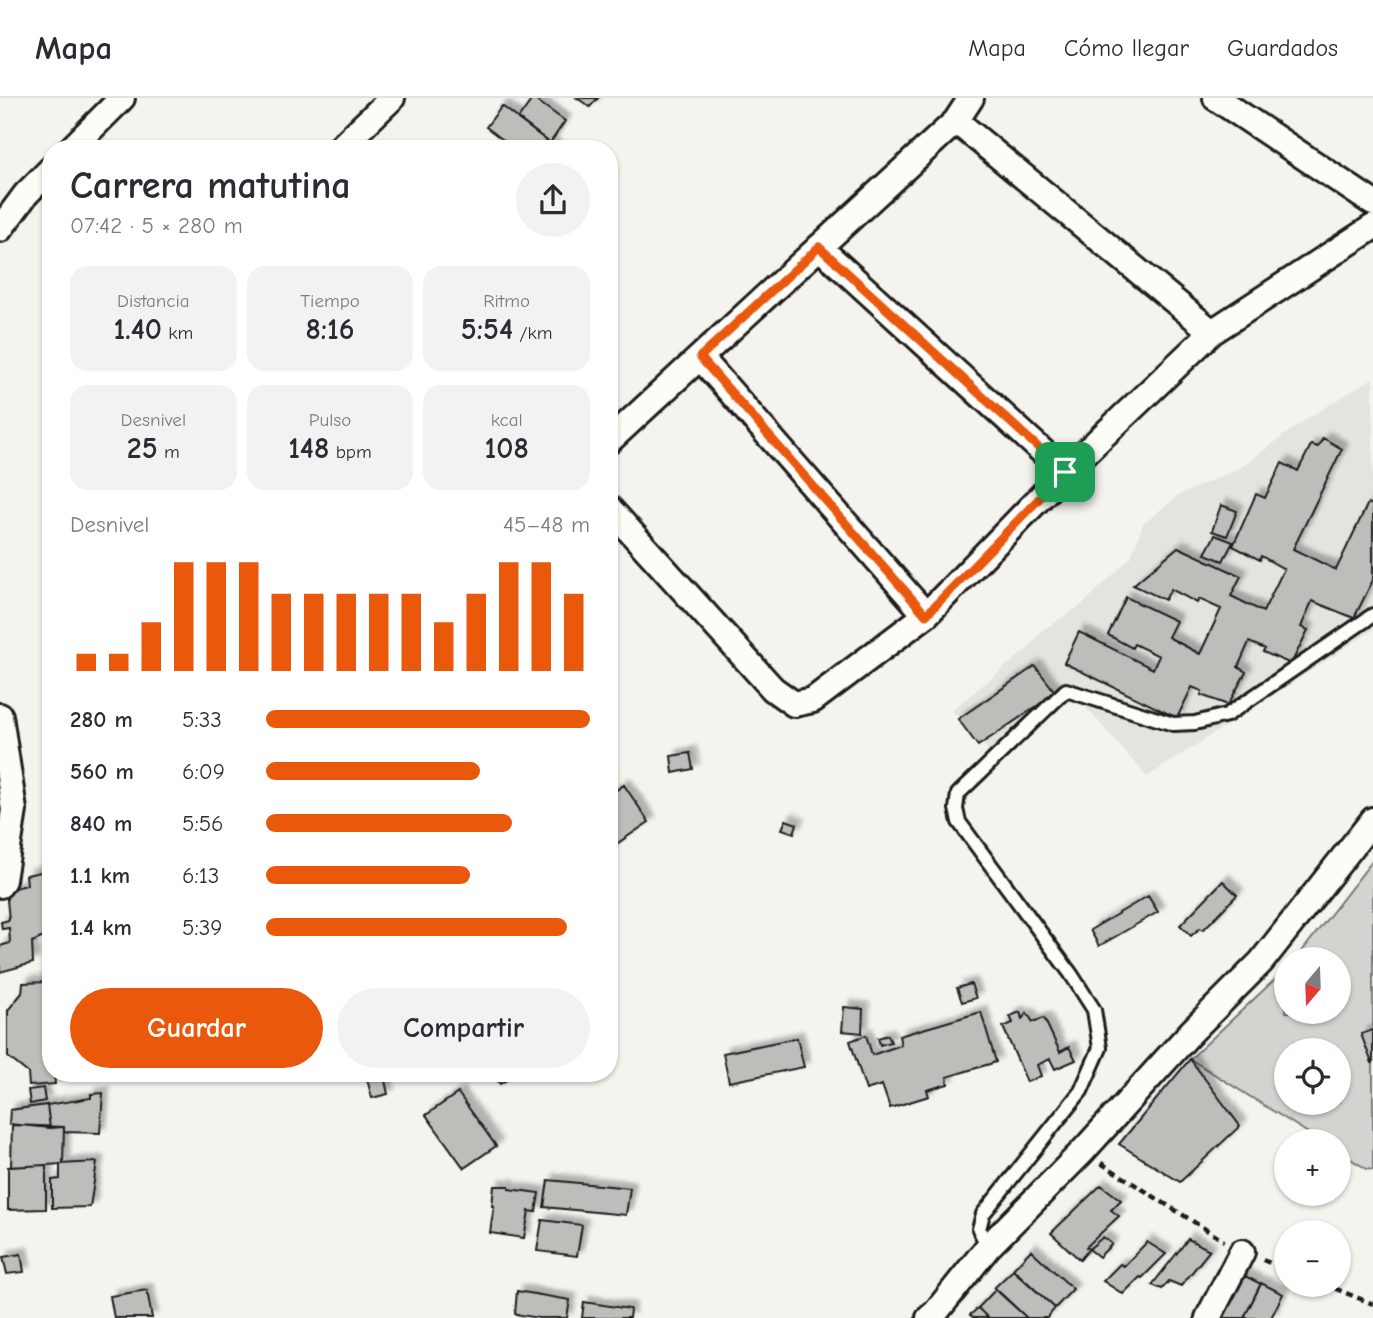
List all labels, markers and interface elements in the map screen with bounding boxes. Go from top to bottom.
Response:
text: Mapa [35,29,112,67]
text: Mapa [968,34,1026,62]
text: Cómo llegar [1064,34,1189,62]
text: Guardados [1227,34,1338,62]
button: share [516,163,590,237]
text: Carrera matutina [70,164,351,208]
text: 07:42 · 5 × 280 m [70,212,243,239]
text: Distancia [117,290,190,312]
text: Tiempo [300,290,360,312]
text: Ritmo [483,290,530,312]
text: 1.40 [113,312,162,347]
text: 8:16 [305,312,355,347]
text: 5:54 [461,312,513,347]
text: km [162,322,193,344]
text: /km [513,322,553,344]
text: Desnivel [121,409,186,431]
text: Pulso [309,409,351,431]
text: kcal [491,409,523,431]
text: 25 [127,431,158,466]
text: 148 [288,431,329,466]
text: 108 [485,431,529,466]
text: m [158,441,180,463]
text: bpm [329,441,372,463]
pin [1035,442,1095,502]
icon: arrive [1046,453,1084,491]
text: Desnivel [70,511,149,538]
text: 45–48 m [503,511,590,538]
text: 280 m [70,706,133,733]
text: 5:33 [182,706,222,733]
text: 560 m [70,758,134,785]
text: 6:09 [182,758,225,785]
text: 840 m [70,810,132,837]
text: 5:56 [182,810,224,837]
text: 1.1 km [70,862,130,889]
text: 6:13 [182,862,219,889]
text: 1.4 km [70,914,132,941]
text: 5:39 [182,914,222,941]
north arrow [1274,947,1351,1024]
map controls [1274,947,1351,1297]
button: Guardar [70,988,323,1068]
button: Compartir [337,988,590,1068]
button: locate [1274,1038,1351,1115]
button: + [1274,1129,1351,1206]
button: − [1274,1220,1351,1297]

